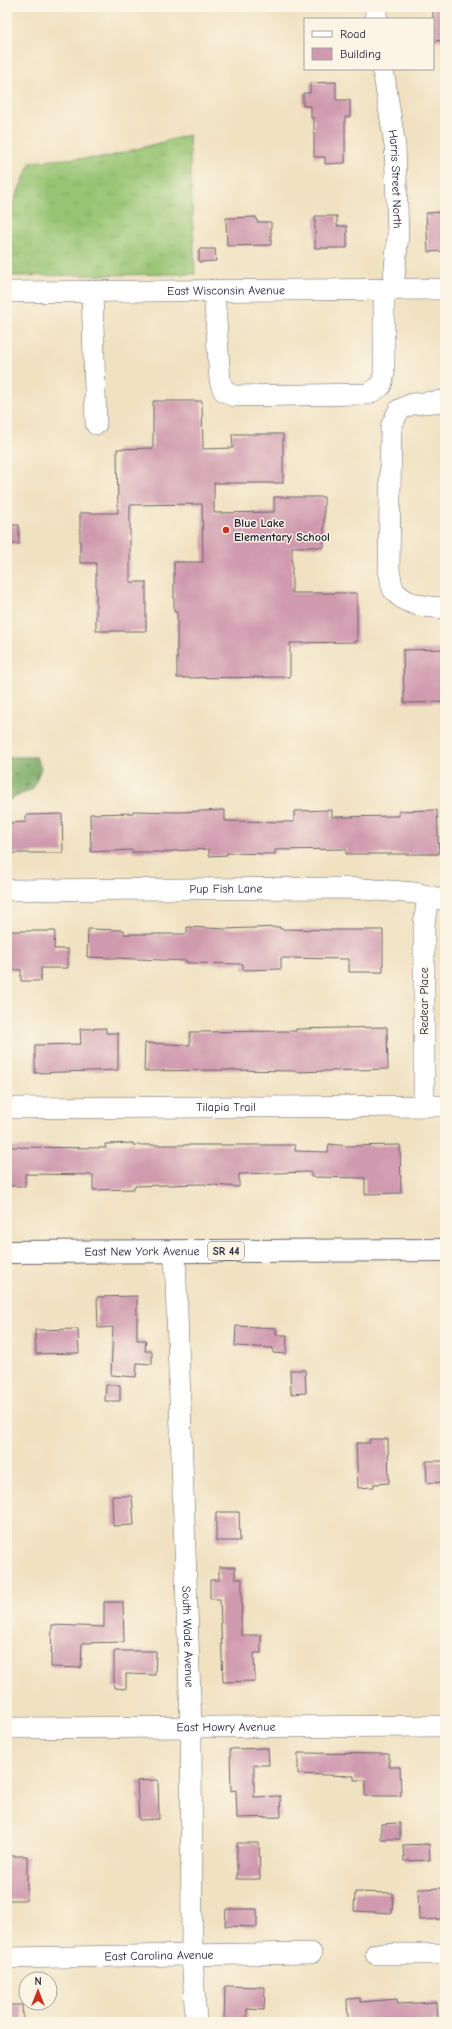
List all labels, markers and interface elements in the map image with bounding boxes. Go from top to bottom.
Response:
legend [304,18,434,70]
text: Road [340,27,366,41]
text: Building [340,47,381,61]
street label: Harris Street North [386,129,405,229]
street label: East Wisconsin Avenue [167,283,285,298]
place label: Blue Lake Elementary School [234,516,330,544]
marker: Blue Lake Elementary School [221,525,231,535]
street label: Pup Fish Lane [189,882,263,896]
street label: Redear Place [417,967,431,1035]
street label: Tilapia Trail [196,1100,256,1114]
road number: SR 44 [208,1242,244,1260]
street label: East New York Avenue [84,1244,200,1259]
street label: South Wade Avenue [179,1586,197,1688]
street label: East Howry Avenue [177,1720,275,1734]
street label: East Carolina Avenue [104,1948,214,1963]
north arrow [18,1971,58,2011]
text: N [34,1975,42,1988]

